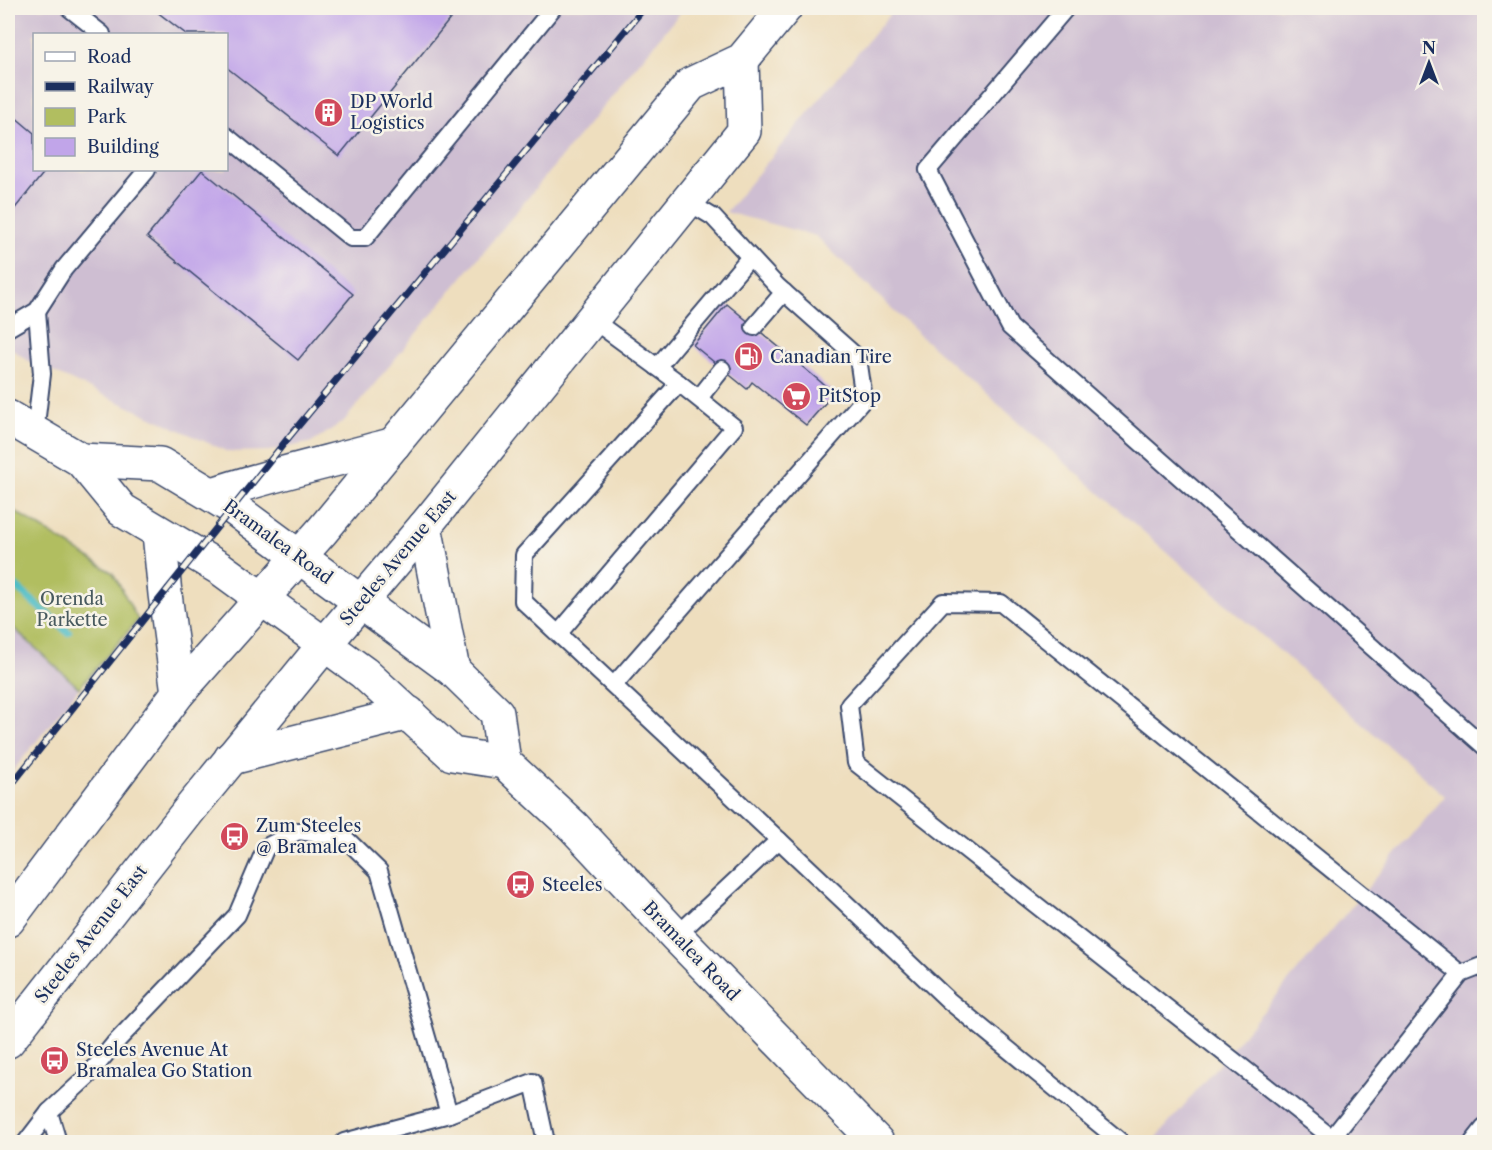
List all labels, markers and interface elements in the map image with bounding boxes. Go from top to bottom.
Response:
legend [33,33,228,171]
north arrow [1399,33,1459,93]
text: N [1422,38,1436,58]
text: Road [87,46,132,68]
text: Railway [87,76,155,98]
place label: DP World Logistics [350,91,433,134]
building icon: DP World Logistics [313,96,345,128]
text: Park [87,106,128,128]
text: Building [87,136,159,158]
fuel station icon: Canadian Tire [733,341,765,373]
place label: Canadian Tire [770,346,892,368]
supermarket icon: PitStop [781,380,813,412]
place label: PitStop [818,385,881,407]
street label: Steeles Avenue East [335,486,461,630]
street label: Bramalea Road [219,495,337,589]
park label: Orenda Parkette [36,588,108,631]
place label: Zum Steeles @ Bramalea [256,815,361,858]
bus stop icon: Zum Steeles @ Bramalea [219,820,251,852]
street label: Steeles Avenue East [30,860,152,1008]
bus stop icon: Steeles [505,869,537,901]
place label: Steeles [542,874,603,896]
street label: Bramalea Road [638,897,744,1005]
place label: Steeles Avenue At Bramalea Go Station [76,1039,252,1082]
bus stop icon: Steeles Avenue At Bramalea Go Station [39,1044,71,1076]

